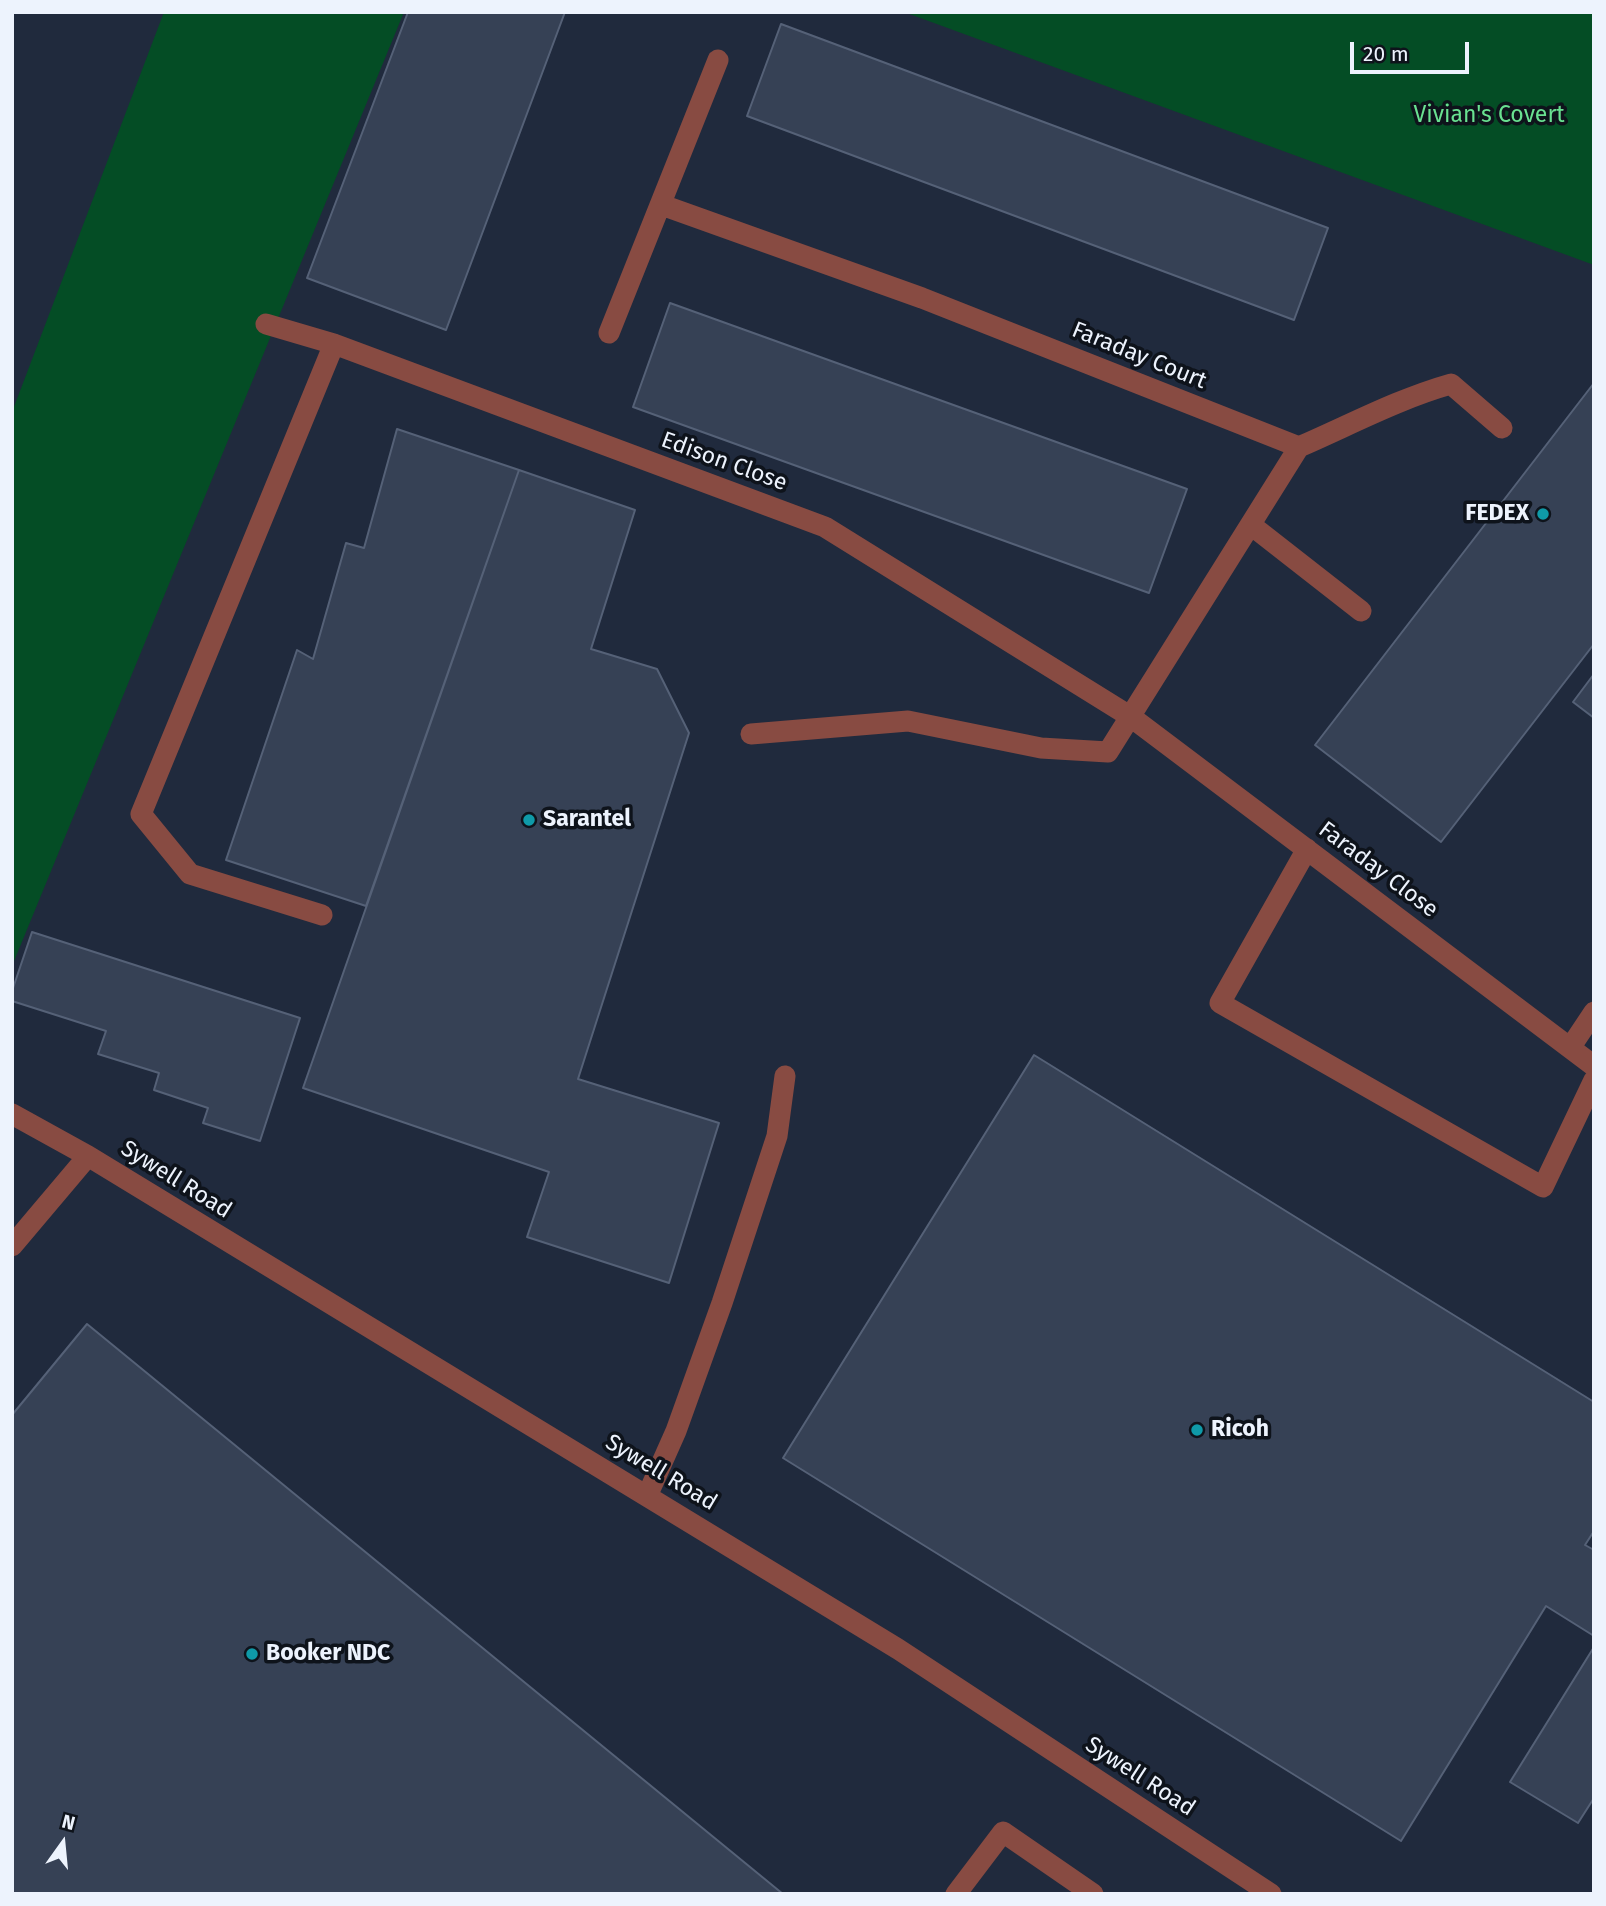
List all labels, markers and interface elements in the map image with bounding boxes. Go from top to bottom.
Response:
scale bar [1354,28,1473,72]
text: 20 m [1363,41,1409,67]
park label: Vivian's Covert [1413,102,1565,130]
street label: Faraday Court [1068,316,1210,396]
street label: Edison Close [657,426,791,498]
place label: FEDEX [1465,500,1529,528]
marker: FEDEX [1535,506,1551,522]
place label: Sarantel [543,806,631,834]
marker: Sarantel [521,812,537,828]
street label: Faraday Close [1313,816,1443,924]
street label: Sywell Road [116,1135,236,1225]
place label: Ricoh [1211,1416,1269,1444]
marker: Ricoh [1189,1422,1205,1438]
street label: Sywell Road [600,1429,722,1517]
place label: Booker NDC [266,1640,390,1668]
marker: Booker NDC [244,1646,260,1662]
street label: Sywell Road [1080,1731,1200,1823]
north arrow [28,1808,98,1878]
text: N [59,1809,78,1835]

